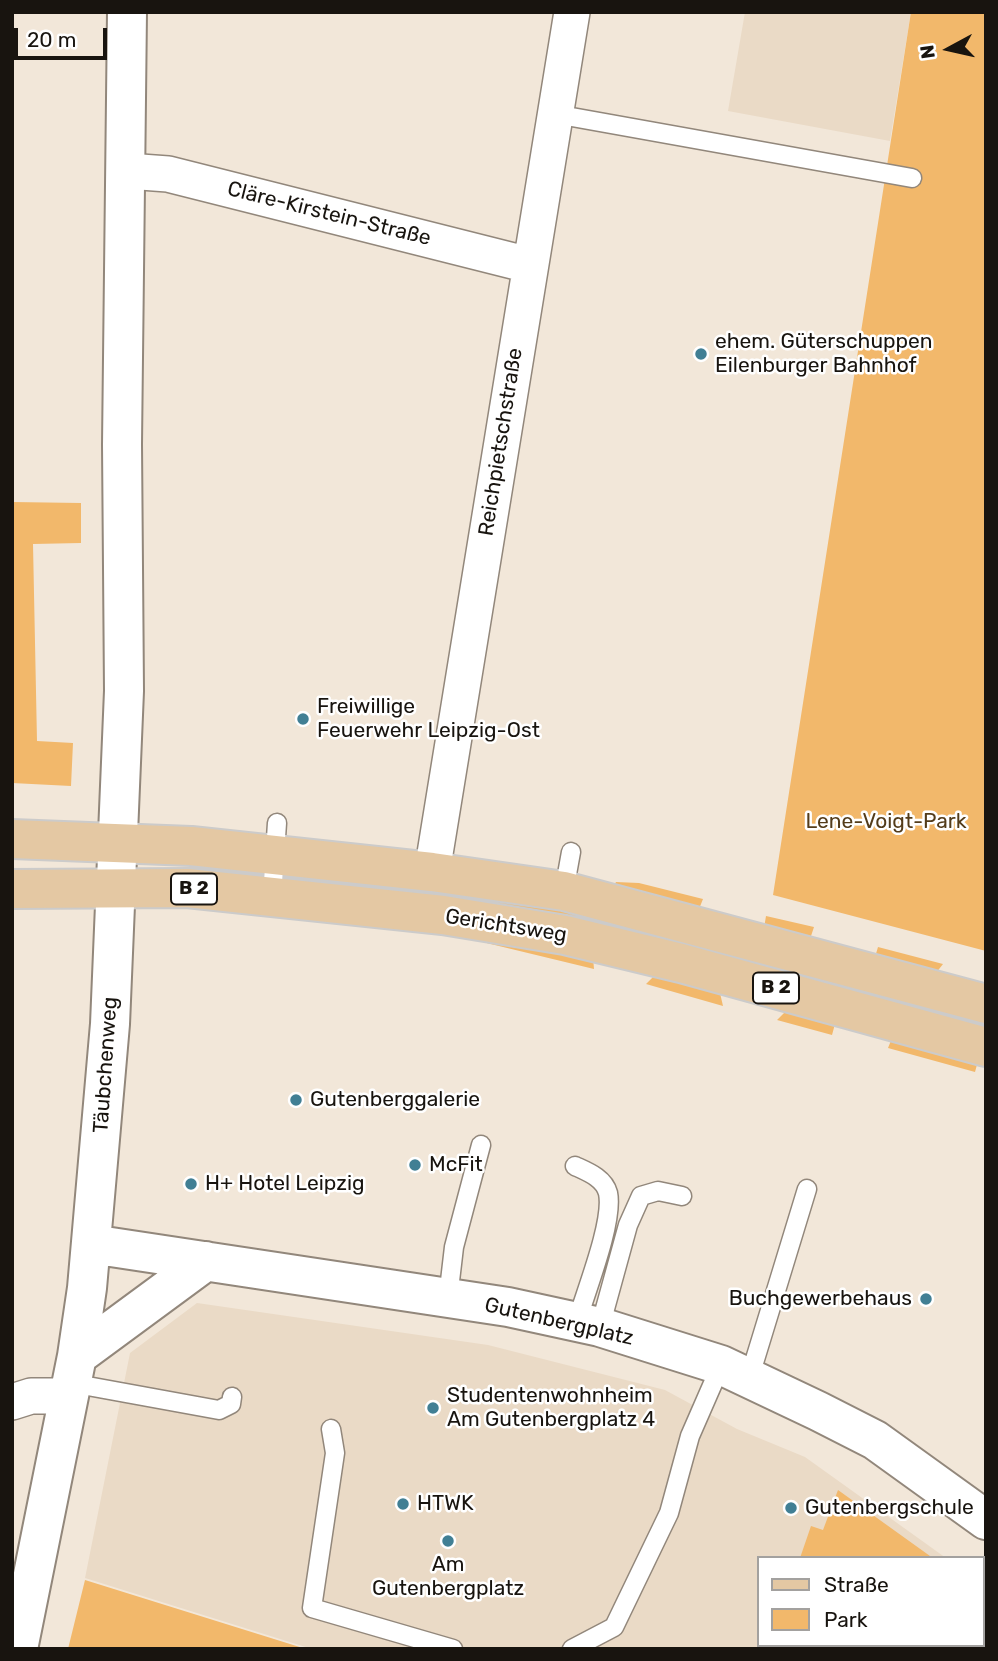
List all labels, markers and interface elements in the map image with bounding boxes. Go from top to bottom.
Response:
scale bar [18,14,110,58]
north arrow [914,14,984,84]
text: 20 m [27,27,76,52]
text: N [915,44,940,60]
street label: Cläre-Kirstein-Straße [225,176,433,252]
place label: ehem. Güterschuppen Eilenburger Bahnhof [715,329,933,379]
street label: Reichpietschstraße [474,346,528,538]
marker: ehem. Güterschuppen Eilenburger Bahnhof [693,346,709,362]
place label: Freiwillige Feuerwehr Leipzig-Ost [317,694,540,744]
marker: Freiwillige Feuerwehr Leipzig-Ost [295,711,311,727]
park label: Lene-Voigt-Park [805,809,967,835]
road number: B 2 [171,874,217,904]
street label: Gerichtsweg [443,904,569,948]
road number: B 2 [753,972,799,1004]
street label: Täubchenweg [89,996,123,1134]
place label: Gutenberggalerie [310,1087,480,1113]
marker: Gutenberggalerie [288,1092,304,1108]
place label: McFit [429,1152,483,1178]
marker: McFit [407,1157,423,1173]
place label: H+ Hotel Leipzig [205,1171,365,1197]
marker: H+ Hotel Leipzig [183,1176,199,1192]
place label: Buchgewerbehaus [729,1286,912,1312]
marker: Buchgewerbehaus [918,1291,934,1307]
street label: Gutenbergplatz [482,1293,636,1351]
place label: Studentenwohnheim Am Gutenbergplatz 4 [447,1383,655,1433]
marker: Studentenwohnheim Am Gutenbergplatz 4 [425,1400,441,1416]
place label: HTWK [417,1491,474,1517]
place label: Gutenbergschule [805,1495,974,1521]
marker: HTWK [395,1496,411,1512]
marker: Gutenbergschule [783,1500,799,1516]
marker: Am Gutenbergplatz [440,1533,456,1549]
place label: Am Gutenbergplatz [372,1552,524,1602]
legend [757,1556,984,1647]
text: Straße [824,1572,889,1597]
text: Park [824,1607,868,1632]

